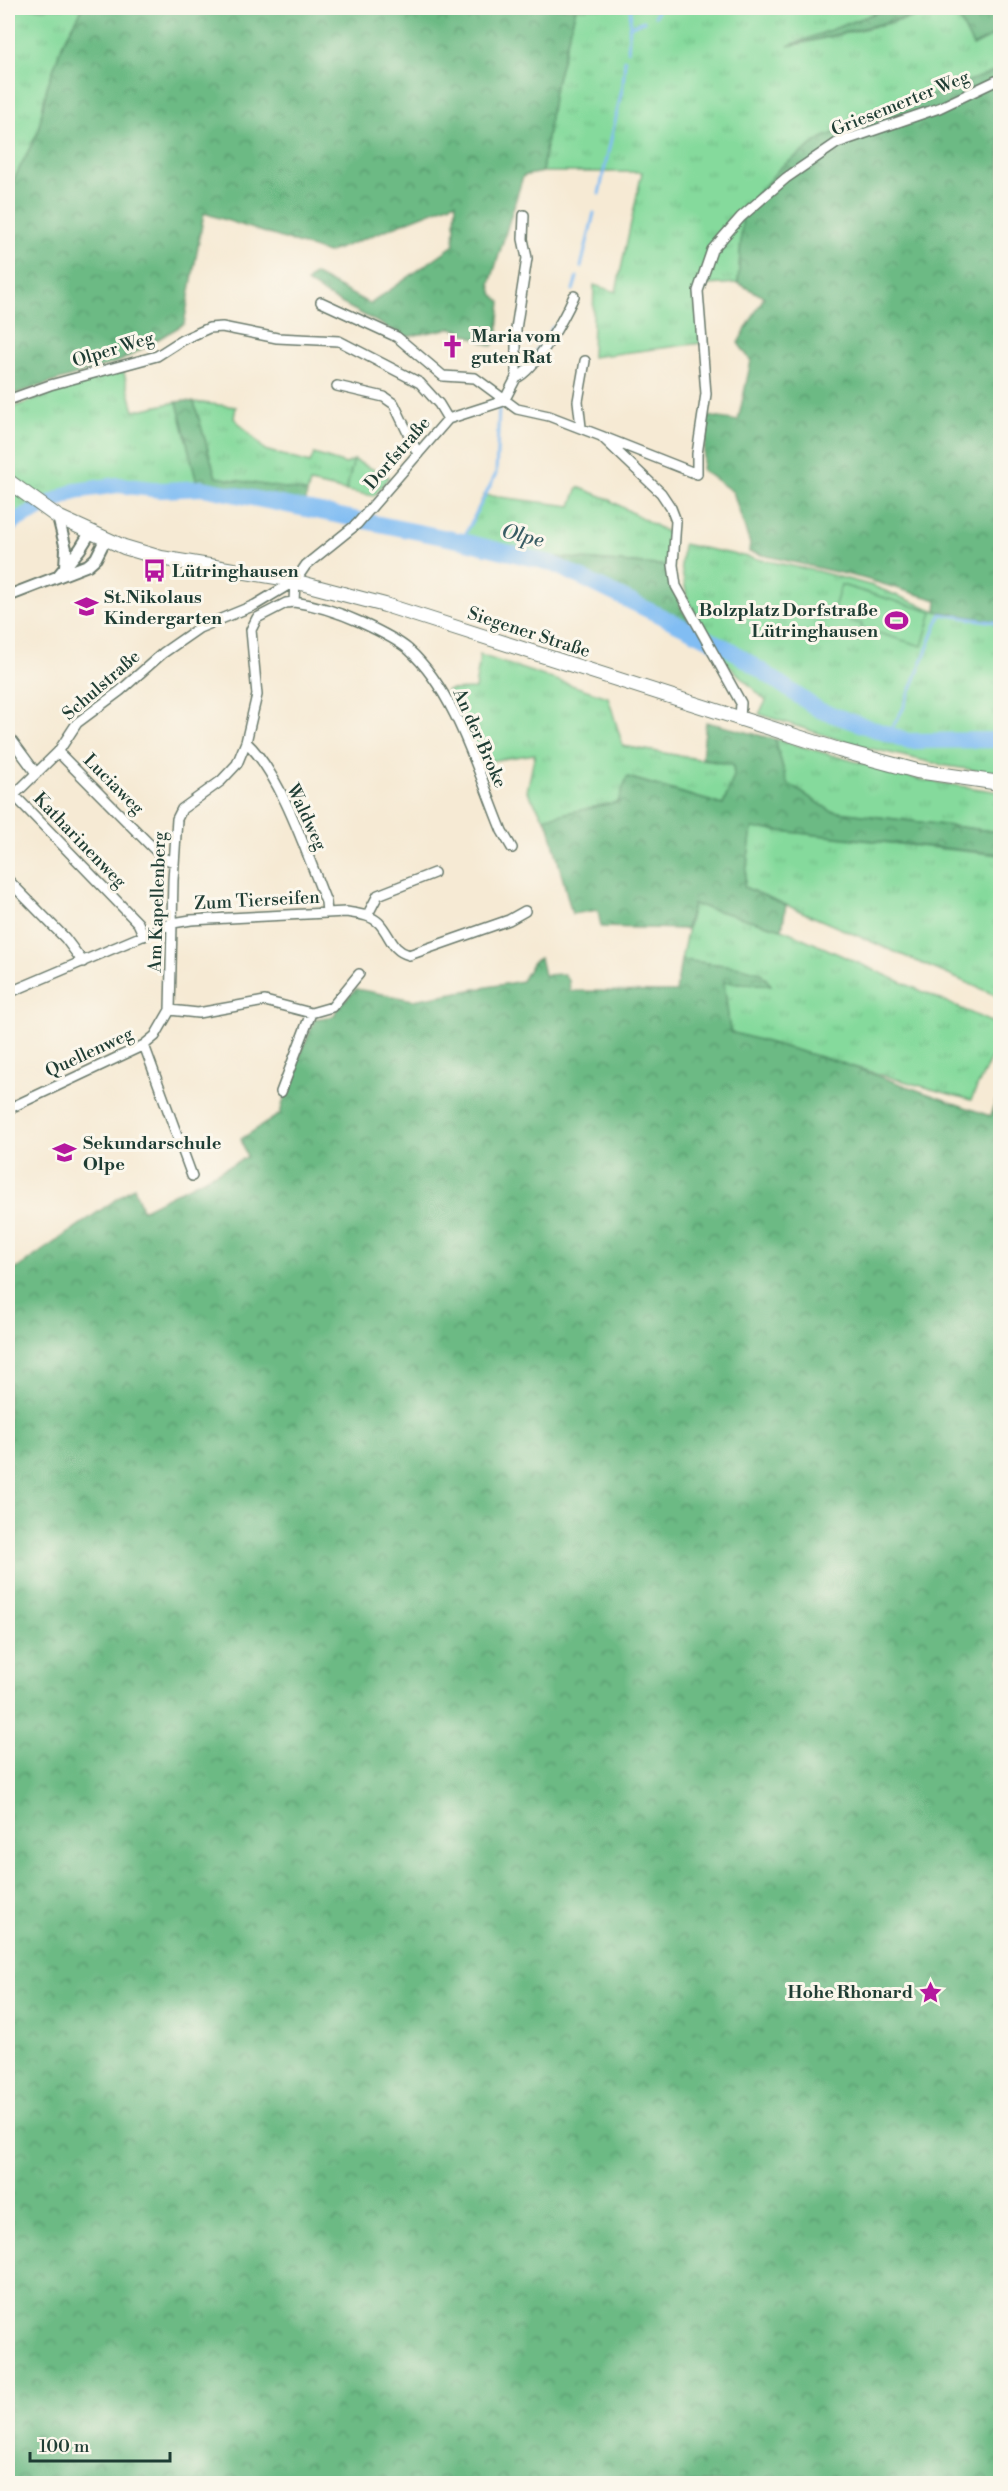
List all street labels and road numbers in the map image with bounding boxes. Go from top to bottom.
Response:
street label: Griesemerter Weg [828,65,973,142]
street label: Olper Weg [70,326,157,373]
street label: Dorfstraße [359,412,435,495]
street label: Siegener Straße [465,602,593,663]
street label: Schulstraße [58,645,145,726]
street label: An der Broke [447,684,512,791]
street label: Luciaweg [78,749,149,820]
street label: Waldweg [281,779,332,855]
street label: Katharinenweg [28,788,132,894]
street label: Am Kapellenberg [144,830,171,974]
street label: Zum Tierseifen [194,886,321,915]
street label: Quellenweg [41,1022,138,1083]

